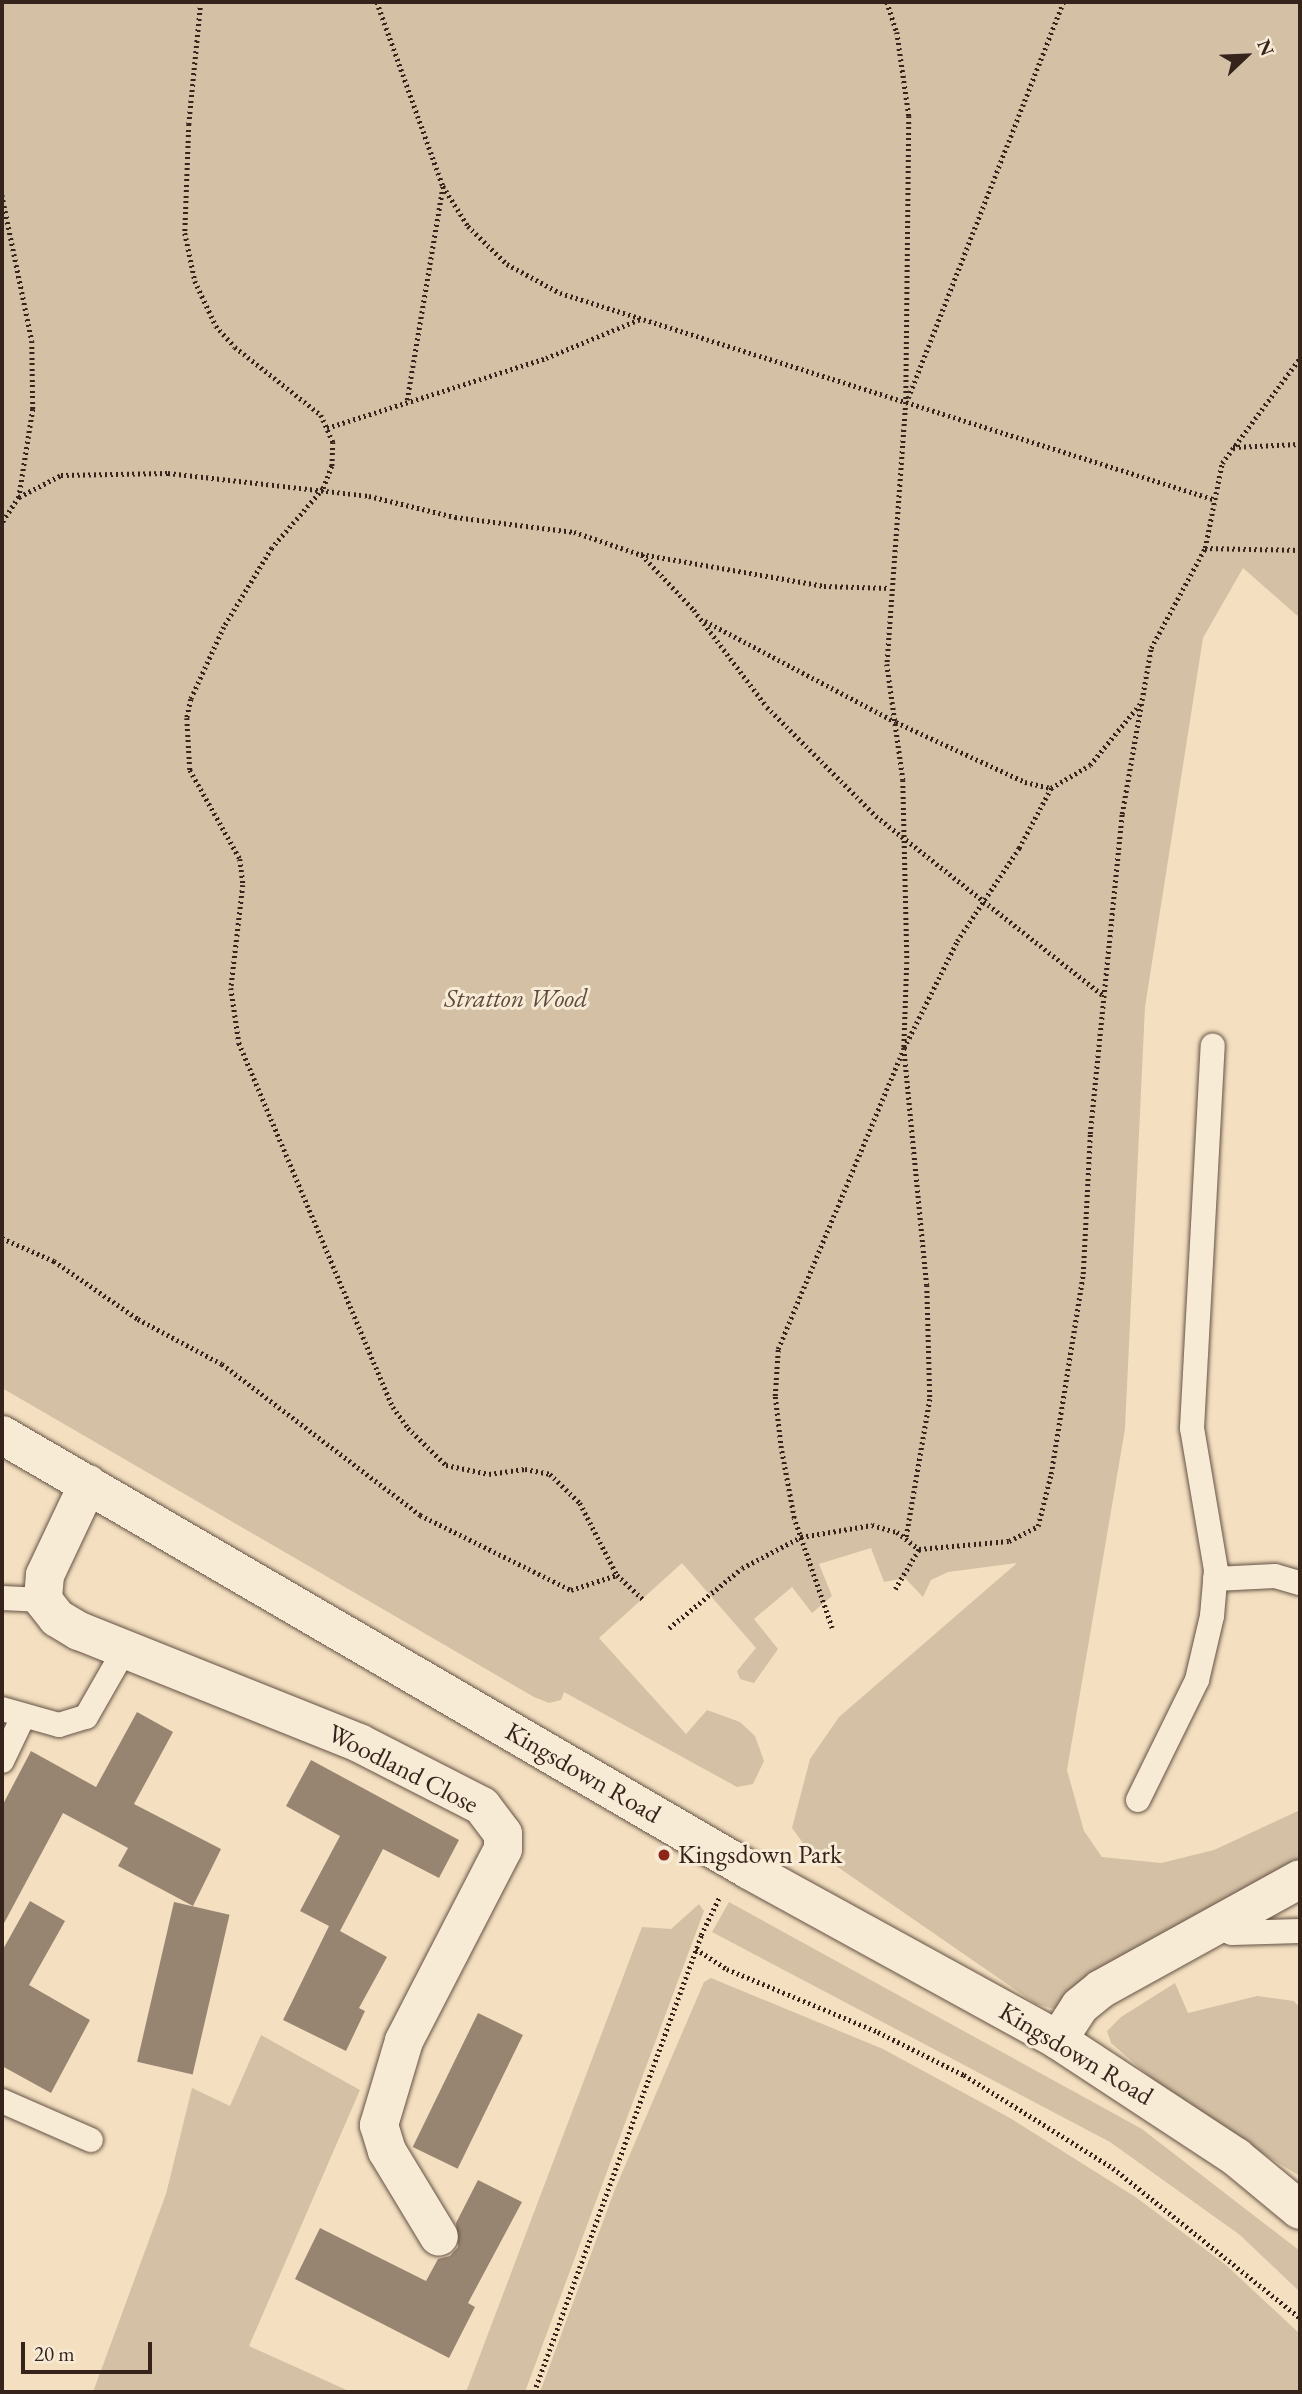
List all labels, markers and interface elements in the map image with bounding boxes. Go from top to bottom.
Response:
north arrow [1211,21,1281,91]
text: N [1251,36,1280,60]
park label: Stratton Wood [444,983,588,1015]
street label: Kingsdown Road [500,1716,666,1830]
street label: Woodland Close [322,1718,484,1820]
place label: Kingsdown Park [678,1839,842,1871]
marker: Kingsdown Park [656,1847,672,1863]
street label: Kingsdown Road [993,1996,1159,2112]
scale bar [24,2328,156,2372]
text: 20 m [34,2340,75,2367]

